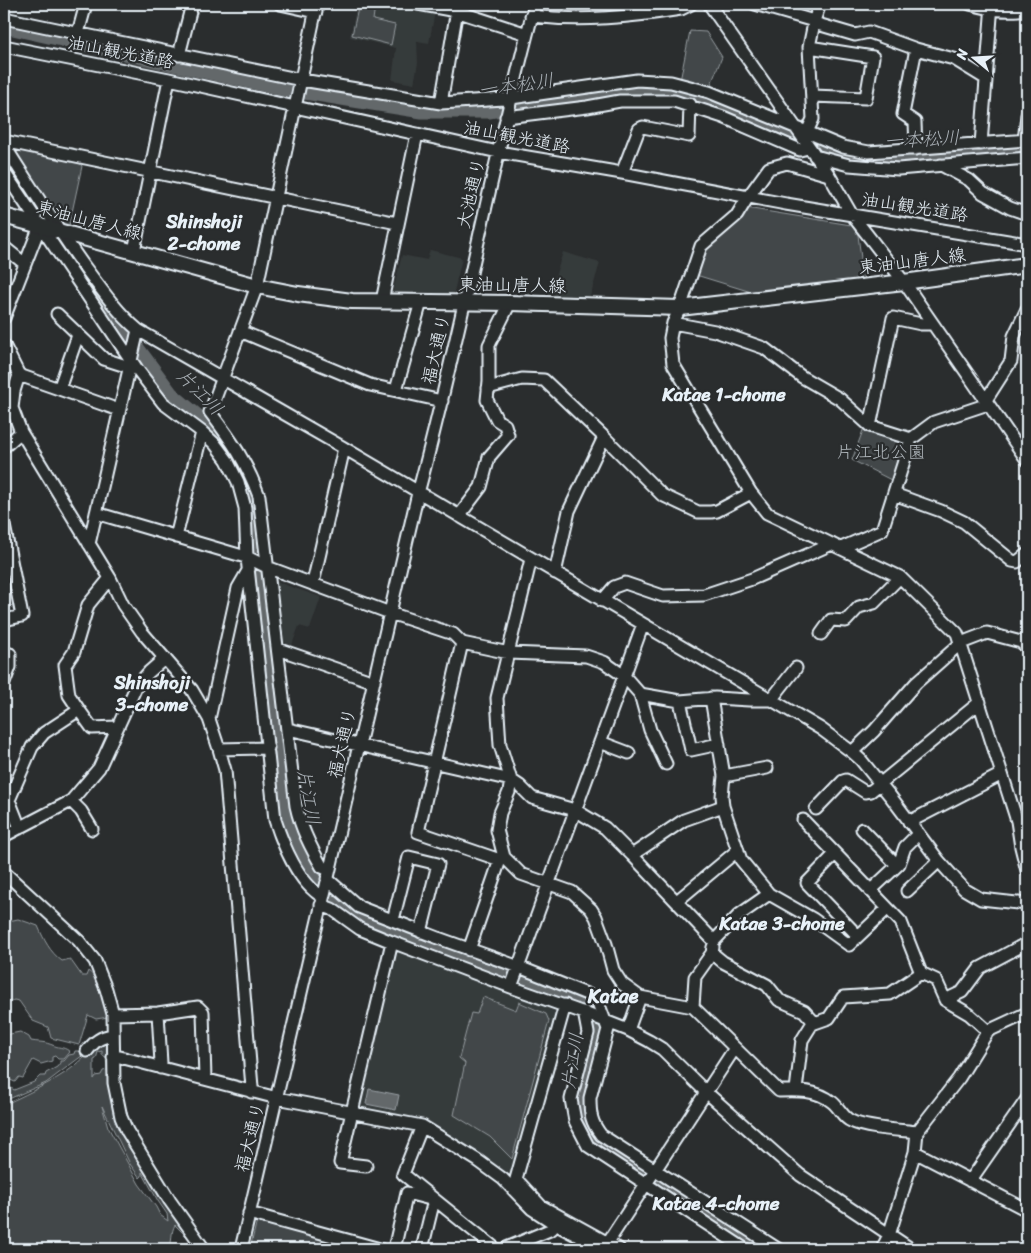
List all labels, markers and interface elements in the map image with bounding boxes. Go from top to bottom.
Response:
street label: 油山観光道路 [65,26,177,78]
north arrow [948,32,998,82]
text: N [948,45,976,64]
water label: 一本松川 [476,63,556,107]
street label: 油山観光道路 [461,111,573,163]
water label: 一本松川 [883,121,961,157]
street label: 大池通り [447,154,495,232]
street label: 油山観光道路 [859,183,971,231]
street label: 東油山唐人線 [33,191,145,249]
district label: Shinshoji 2-chome [165,205,243,260]
street label: 東油山唐人線 [856,239,968,283]
street label: 東油山唐人線 [458,268,566,302]
street label: 福大通り [412,310,460,388]
water label: 片江川 [168,360,232,424]
district label: Katae 1-chome [661,378,786,411]
park label: 片江北公園 [836,436,926,468]
district label: Shinshoji 3-chome [113,666,191,721]
street label: 福大通り [318,704,366,782]
water label: 片江川 [288,766,330,828]
district label: Katae 3-chome [718,907,845,940]
district label: Katae [587,979,639,1014]
water label: 片江川 [551,1030,593,1092]
street label: 福大通り [226,1098,274,1176]
district label: Katae 4-chome [651,1187,780,1220]

